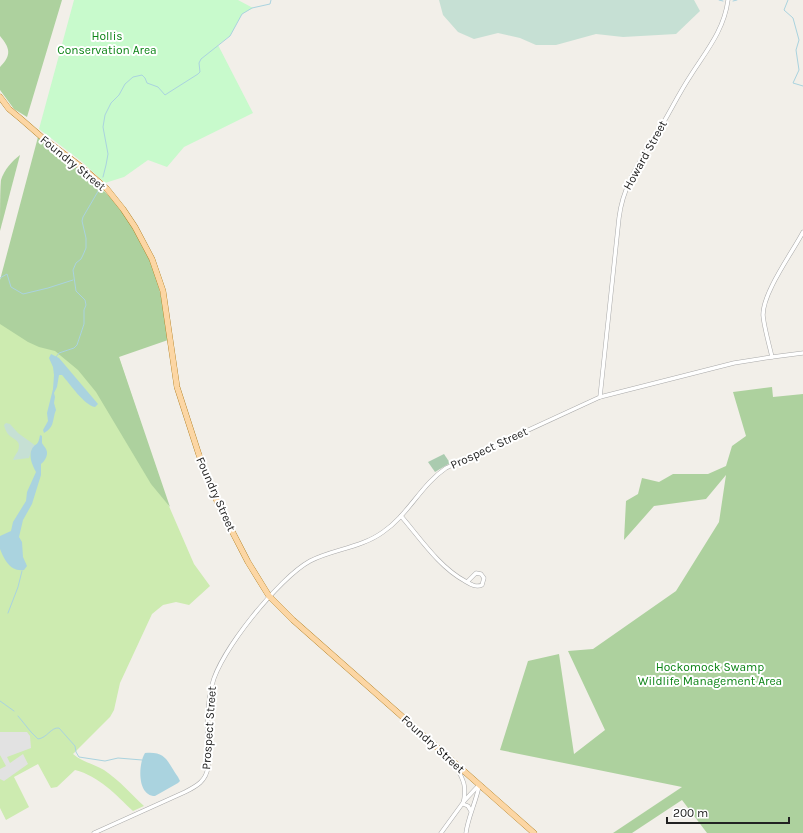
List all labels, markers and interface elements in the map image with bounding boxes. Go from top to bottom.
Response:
park label: Hollis Conservation Area [57,29,157,57]
street label: Howard Street [620,117,670,192]
street label: Foundry Street [38,132,109,194]
street label: Prospect Street [448,424,530,472]
street label: Foundry Street [193,455,239,534]
park label: Hockomock Swamp Wildlife Management Area [638,660,782,688]
street label: Prospect Street [199,685,219,770]
street label: Foundry Street [399,712,468,776]
scale bar [667,799,789,825]
text: 200 m [673,806,708,820]

